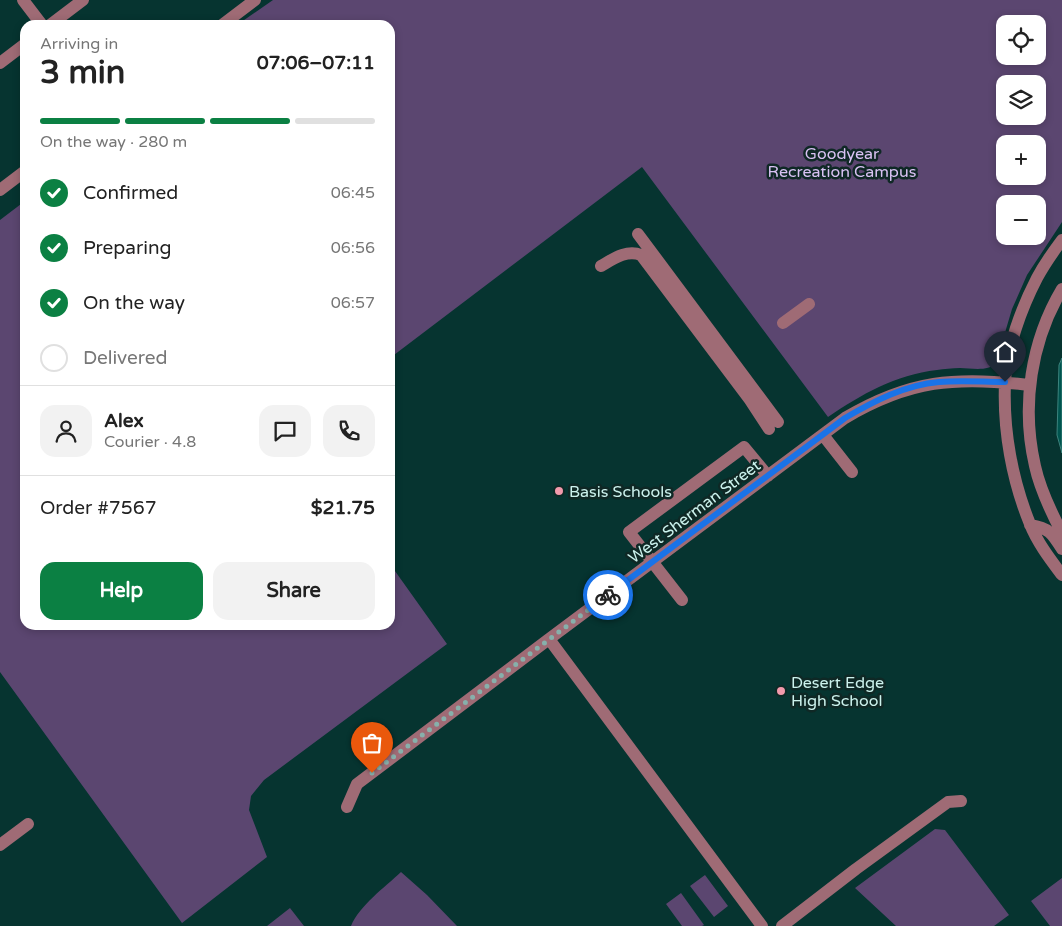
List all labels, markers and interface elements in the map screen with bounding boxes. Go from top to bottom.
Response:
map controls [996,15,1046,245]
button: locate [996,15,1046,65]
text: Arriving in [40,34,118,54]
text: 07:06–07:11 [257,52,375,74]
text: 3 min [40,54,125,92]
button: layers [996,75,1046,125]
text: On the way · 280 m [40,132,187,152]
button: + [996,135,1046,185]
park label: Goodyear Recreation Campus [768,144,916,182]
icon: check [40,179,68,207]
text: Confirmed [83,182,178,204]
text: 06:45 [331,183,375,203]
button: − [996,195,1046,245]
icon: check [40,234,68,262]
text: Preparing [83,237,172,259]
text: 06:56 [331,238,375,258]
icon: check [40,289,68,317]
text: On the way [83,292,185,314]
text: 06:57 [331,293,375,313]
pin [984,331,1026,382]
icon: home [991,338,1019,366]
text: Delivered [83,347,168,369]
button: person [40,405,92,457]
button: chat [259,405,311,457]
button: phone [323,405,375,457]
text: Alex [104,410,144,432]
text: Courier · 4.8 [104,432,196,452]
street label: West Sherman Street [625,456,765,568]
place label: Basis Schools [569,482,672,502]
marker: Basis Schools [553,485,565,497]
text: Order #7567 [40,497,157,519]
text: $21.75 [311,497,375,519]
button: Help [40,562,203,620]
button: Share [213,562,375,620]
courier [583,570,633,620]
icon: bike [594,581,622,609]
place label: Desert Edge High School [791,673,884,711]
marker: Desert Edge High School [775,685,787,697]
pin [351,722,393,773]
icon: bag [358,729,386,757]

